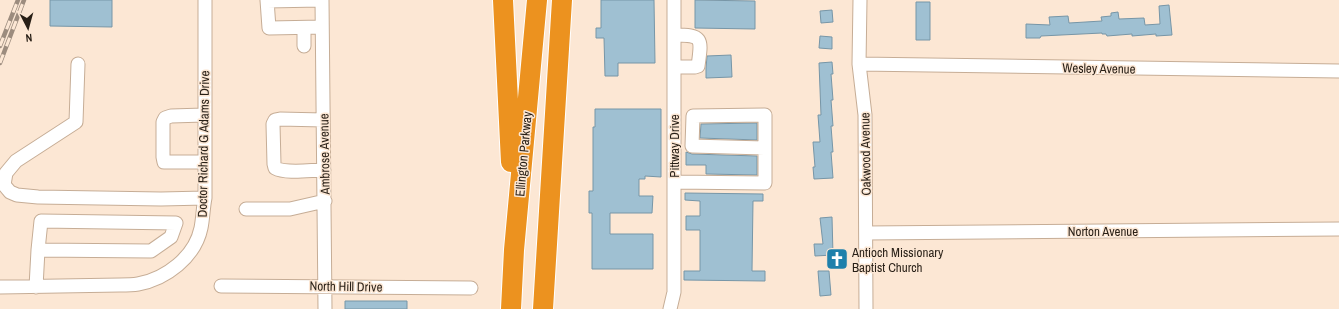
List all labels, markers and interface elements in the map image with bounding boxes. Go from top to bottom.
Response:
north arrow [8,8,48,48]
text: N [25,31,33,45]
street label: Wesley Avenue [1062,59,1136,78]
street label: Doctor Richard G Adams Drive [194,70,213,218]
street label: Ellington Parkway [511,110,536,197]
street label: Oakwood Avenue [856,112,875,196]
street label: Ambrose Avenue [315,113,334,196]
street label: Pittway Drive [666,114,683,178]
street label: Norton Avenue [1068,223,1138,240]
place label: Antioch Missionary Baptist Church [851,244,944,276]
church icon: Antioch Missionary Baptist Church [824,246,850,272]
street label: North Hill Drive [309,277,383,296]

